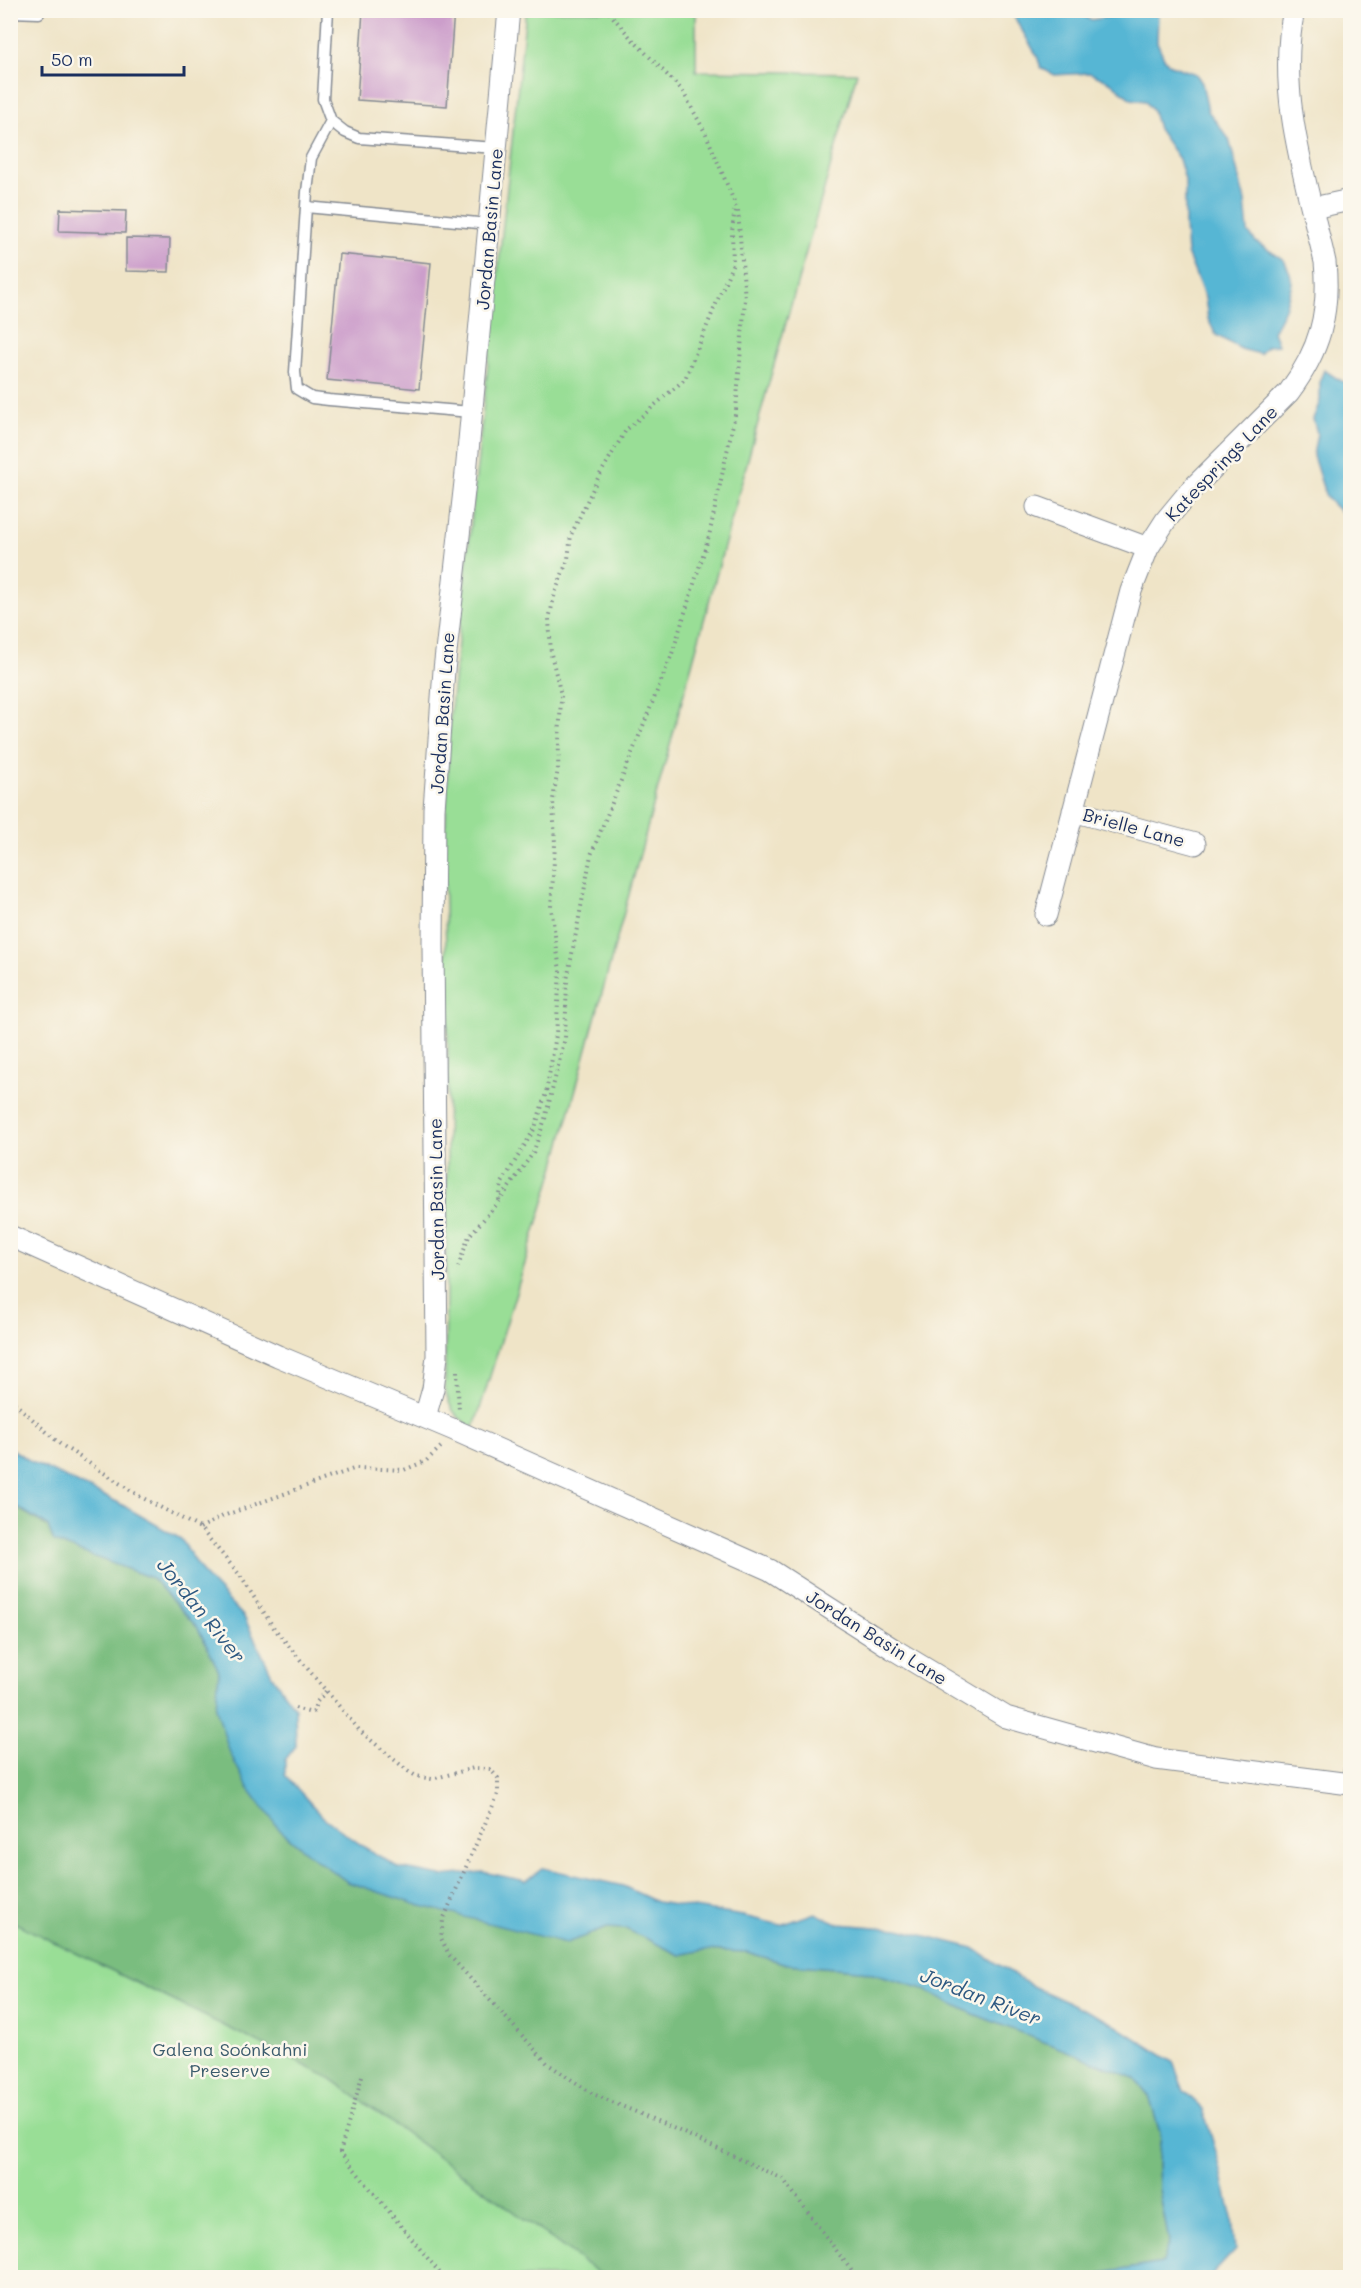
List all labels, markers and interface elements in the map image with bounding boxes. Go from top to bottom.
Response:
scale bar [42,39,184,77]
text: 50 m [51,47,93,71]
street label: Jordan Basin Lane [470,147,508,311]
street label: Katesprings Lane [1159,400,1283,526]
street label: Jordan Basin Lane [424,631,460,795]
street label: Brielle Lane [1080,802,1188,852]
street label: Jordan Basin Lane [423,1118,449,1280]
water label: Jordan River [152,1552,252,1668]
street label: Jordan Basin Lane [802,1584,952,1690]
water label: Jordan River [917,1961,1045,2031]
park label: Galena Soónkahni Preserve [152,2037,308,2082]

